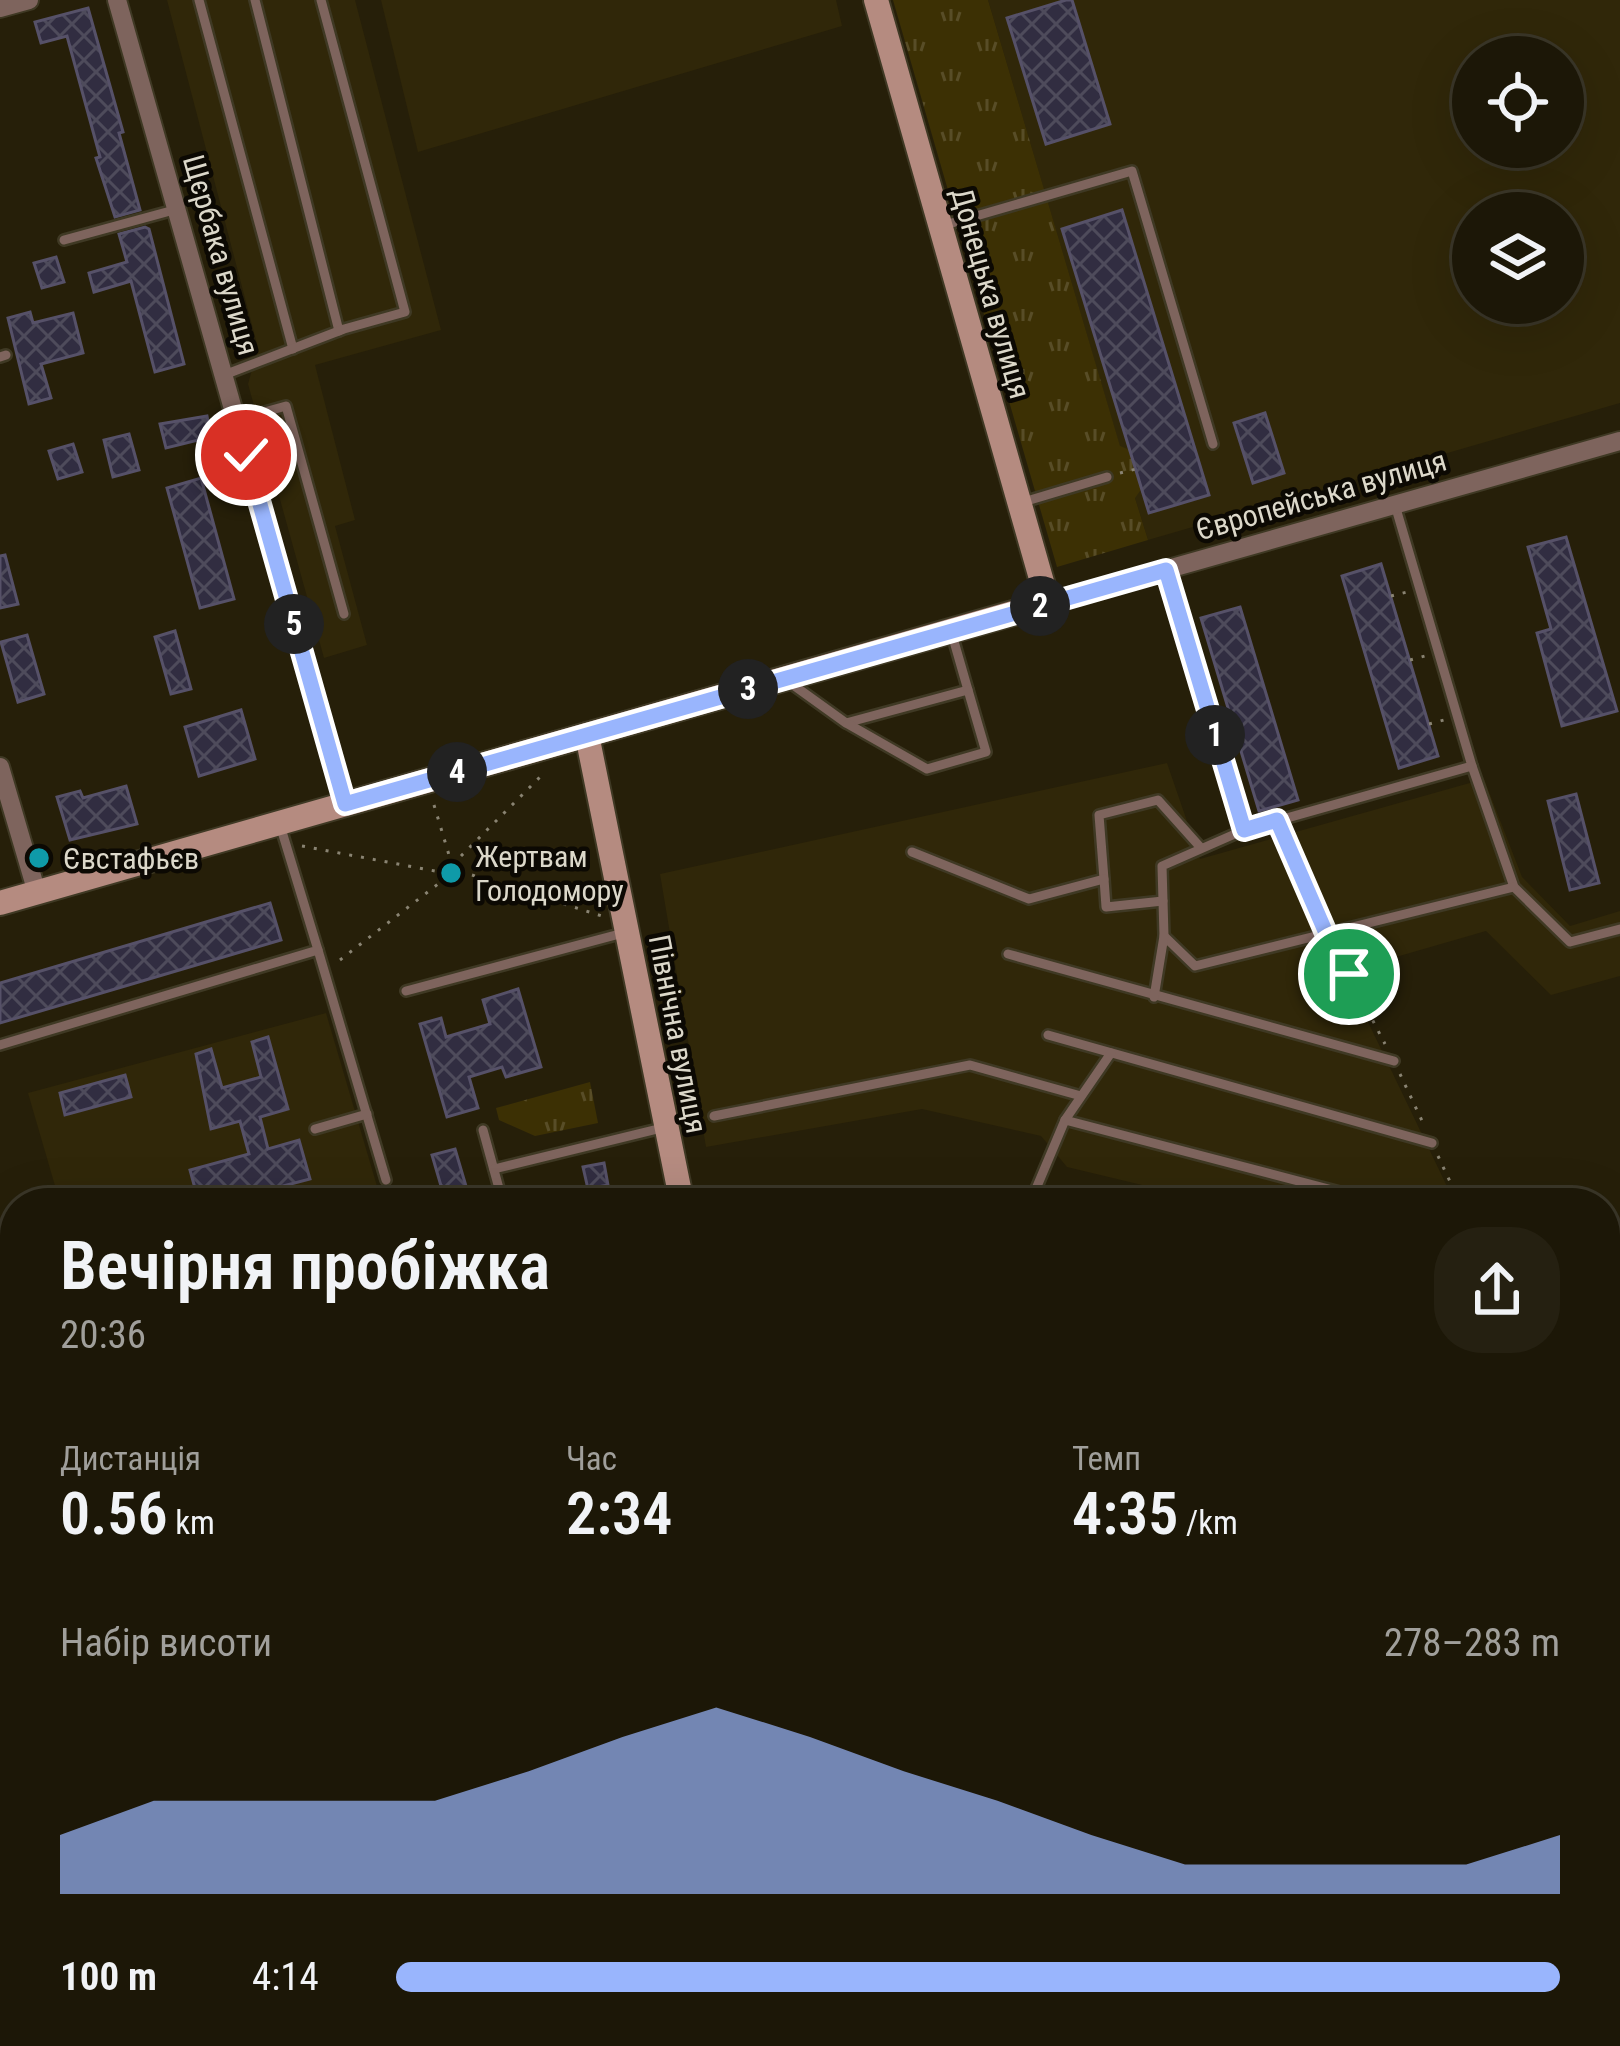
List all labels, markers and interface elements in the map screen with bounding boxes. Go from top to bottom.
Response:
map controls [1452,36,1584,324]
button: locate [1452,36,1584,168]
street label: Щєрбака вулиця [176,151,266,359]
street label: Донецька вулиця [944,184,1038,402]
button: layers [1452,192,1584,324]
pin [195,404,297,506]
icon: check [213,422,279,488]
street label: Європейська вулиця [1192,442,1450,548]
pin: 2 [1010,576,1070,636]
text: 2 [1032,586,1048,625]
pin: 5 [264,594,324,654]
text: 5 [286,604,302,643]
pin: 3 [718,659,778,719]
text: 3 [740,669,756,708]
pin: 1 [1185,705,1245,765]
text: 1 [1207,715,1223,754]
pin: 4 [427,742,487,802]
text: 4 [449,752,465,791]
place label: Жертвам Голодомору [475,839,624,908]
place label: Євстафьєв [63,841,199,876]
marker: Євстафьєв [26,845,52,871]
marker: Жертвам Голодомору [438,860,464,886]
pin [1298,923,1400,1025]
street label: Північна вулиця [642,932,714,1136]
icon: arrive [1316,941,1382,1007]
button: share [1434,1227,1560,1353]
text: Вечірня пробіжка [60,1228,550,1305]
text: 20:36 [60,1312,146,1358]
text: Дистанція [60,1439,201,1478]
text: Час [566,1439,617,1478]
text: Темп [1072,1439,1141,1478]
text: 0.56 [60,1478,168,1549]
text: 2:34 [566,1478,672,1549]
text: 4:35 [1072,1478,1178,1549]
text: km [168,1503,215,1542]
text: /km [1178,1503,1238,1542]
text: Набір висоти [60,1620,272,1666]
text: 278–283 m [1384,1620,1560,1666]
text: 100 m [60,1954,157,2000]
text: 4:14 [252,1954,319,2000]

